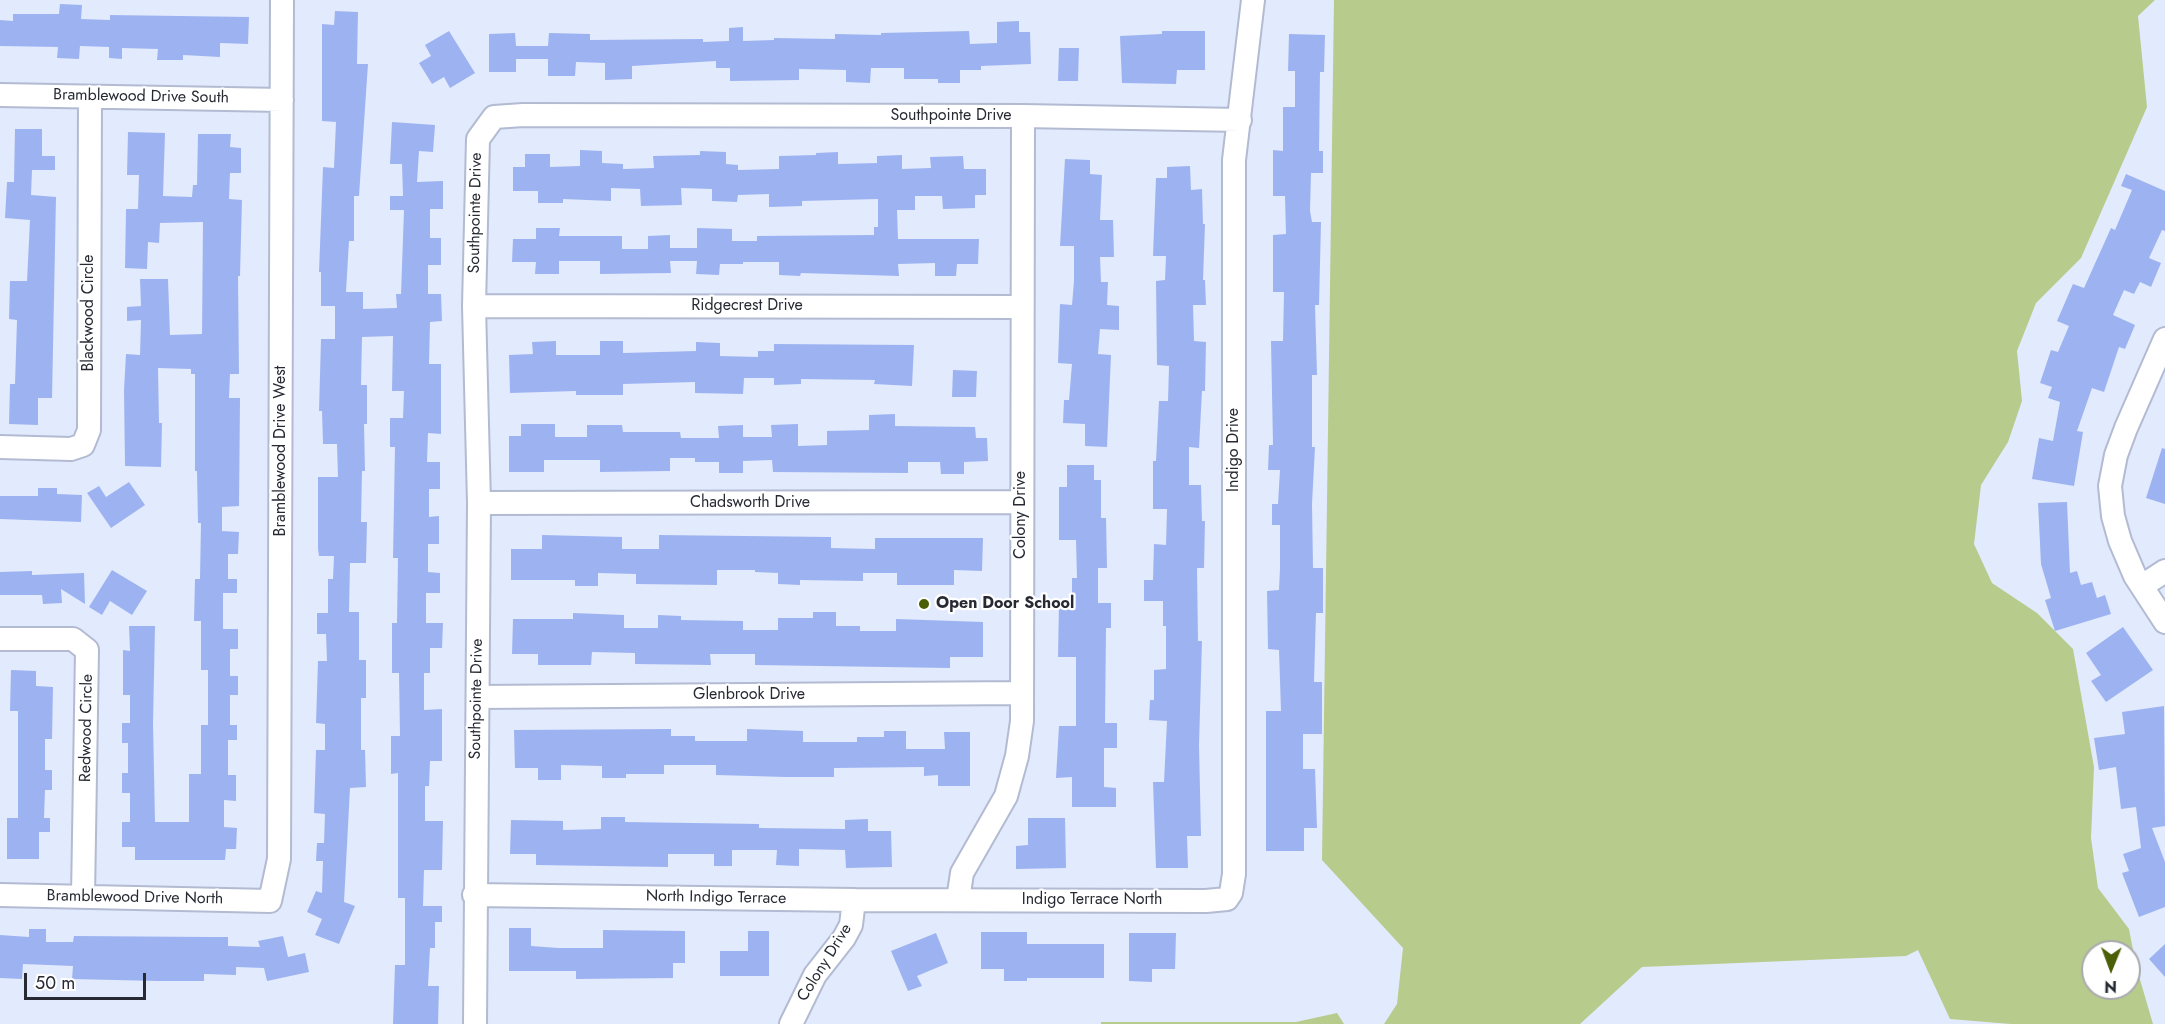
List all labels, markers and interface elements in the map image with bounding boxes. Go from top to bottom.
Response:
street label: Bramblewood Drive South [53,86,229,108]
street label: Southpointe Drive [890,106,1012,126]
street label: Southpointe Drive [465,152,487,274]
street label: Blackwood Circle [79,254,99,372]
street label: Ridgecrest Drive [691,296,803,316]
street label: Bramblewood Drive West [271,366,291,536]
street label: Indigo Drive [1224,408,1244,492]
street label: Colony Drive [1011,471,1031,559]
street label: Chadsworth Drive [690,493,810,513]
place label: Open Door School [936,594,1074,614]
marker: Open Door School [917,597,931,611]
street label: Southpointe Drive [466,638,488,760]
street label: Redwood Circle [76,674,98,782]
street label: Glenbrook Drive [693,685,805,705]
street label: Bramblewood Drive North [47,887,223,909]
street label: North Indigo Terrace [646,887,786,909]
street label: Indigo Terrace North [1022,890,1162,910]
street label: Colony Drive [794,921,856,1005]
north arrow [2081,940,2141,1000]
scale bar [27,961,148,999]
text: 50 m [35,970,75,996]
text: N [2104,975,2117,998]

